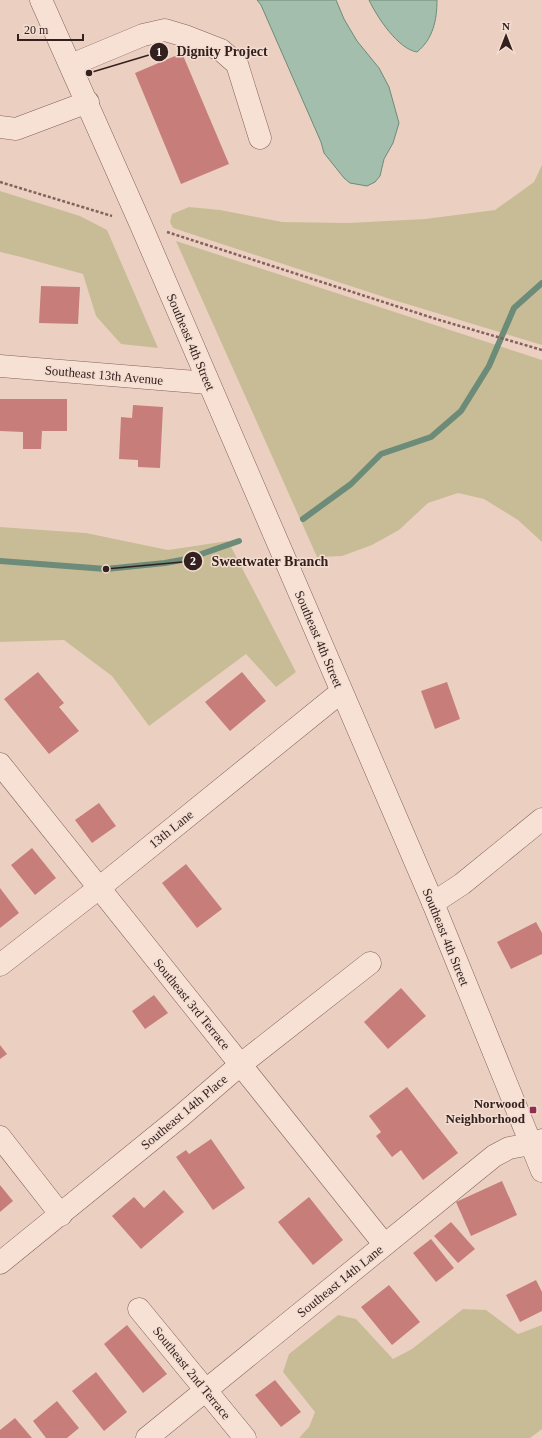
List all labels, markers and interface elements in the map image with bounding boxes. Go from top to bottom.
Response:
scale bar [18,16,83,42]
north arrow [486,16,526,56]
text: N [502,20,510,32]
text: 20 m [24,23,49,37]
callout: Dignity Project [149,39,276,65]
text: Dignity Project [176,44,268,59]
text: 1 [156,45,162,59]
street label: Southeast 4th Street [164,291,218,393]
street label: Southeast 13th Avenue [44,362,164,388]
callout: Sweetwater Branch [183,548,336,574]
text: 2 [190,554,196,568]
text: Sweetwater Branch [212,554,329,569]
street label: Southeast 4th Street [292,588,346,690]
street label: 13th Lane [146,807,196,851]
street label: Southeast 4th Street [420,886,473,988]
street label: Southeast 3rd Terrace [151,955,234,1053]
street label: Southeast 14th Place [138,1071,230,1153]
place label: Norwood Neighborhood [446,1096,526,1126]
marker: Norwood Neighborhood [528,1105,538,1115]
street label: Southeast 14th Lane [294,1242,386,1320]
street label: Southeast 2nd Terrace [150,1324,234,1423]

